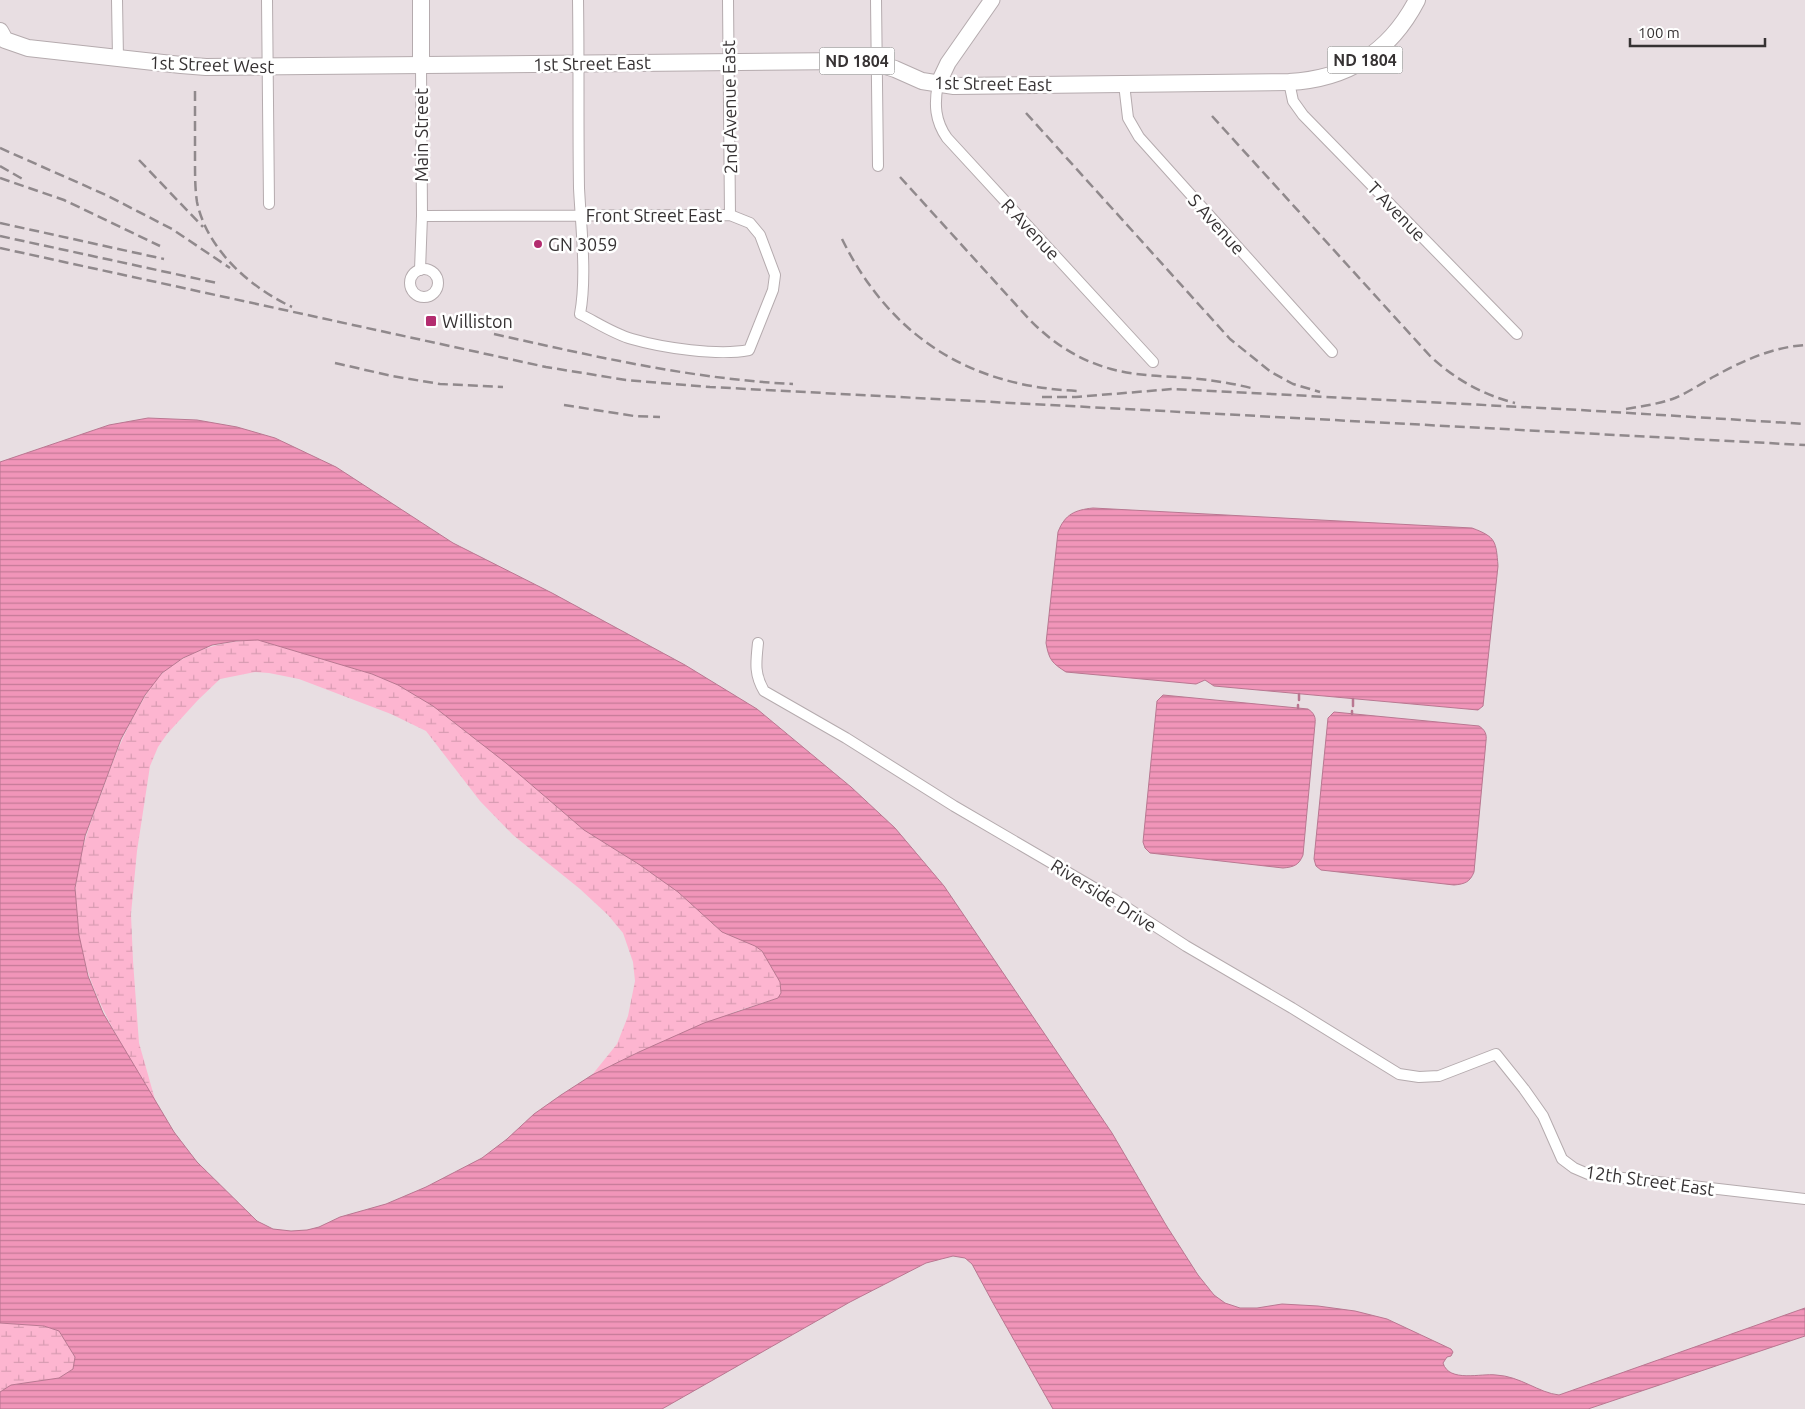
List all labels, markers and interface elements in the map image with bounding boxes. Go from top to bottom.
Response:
scale bar [1630,15,1765,47]
text: 100 m [1638,24,1680,41]
street label: 2nd Avenue East [718,40,740,174]
road number: ND 1804 [1328,46,1402,74]
road number: ND 1804 [820,48,894,74]
street label: 1st Street West [149,52,275,76]
street label: 1st Street East [533,52,651,74]
street label: 1st Street East [934,72,1052,94]
street label: Main Street [411,88,431,182]
street label: T Avenue [1364,177,1430,245]
street label: S Avenue [1185,190,1249,258]
street label: R Avenue [998,194,1064,264]
street label: Front Street East [586,205,722,225]
place label: GN 3059 [548,234,618,254]
marker: GN 3059 [532,238,544,250]
place label: Williston [442,311,513,331]
marker: Williston [424,314,438,328]
street label: Riverside Drive [1048,855,1160,935]
street label: 12th Street East [1584,1161,1716,1199]

